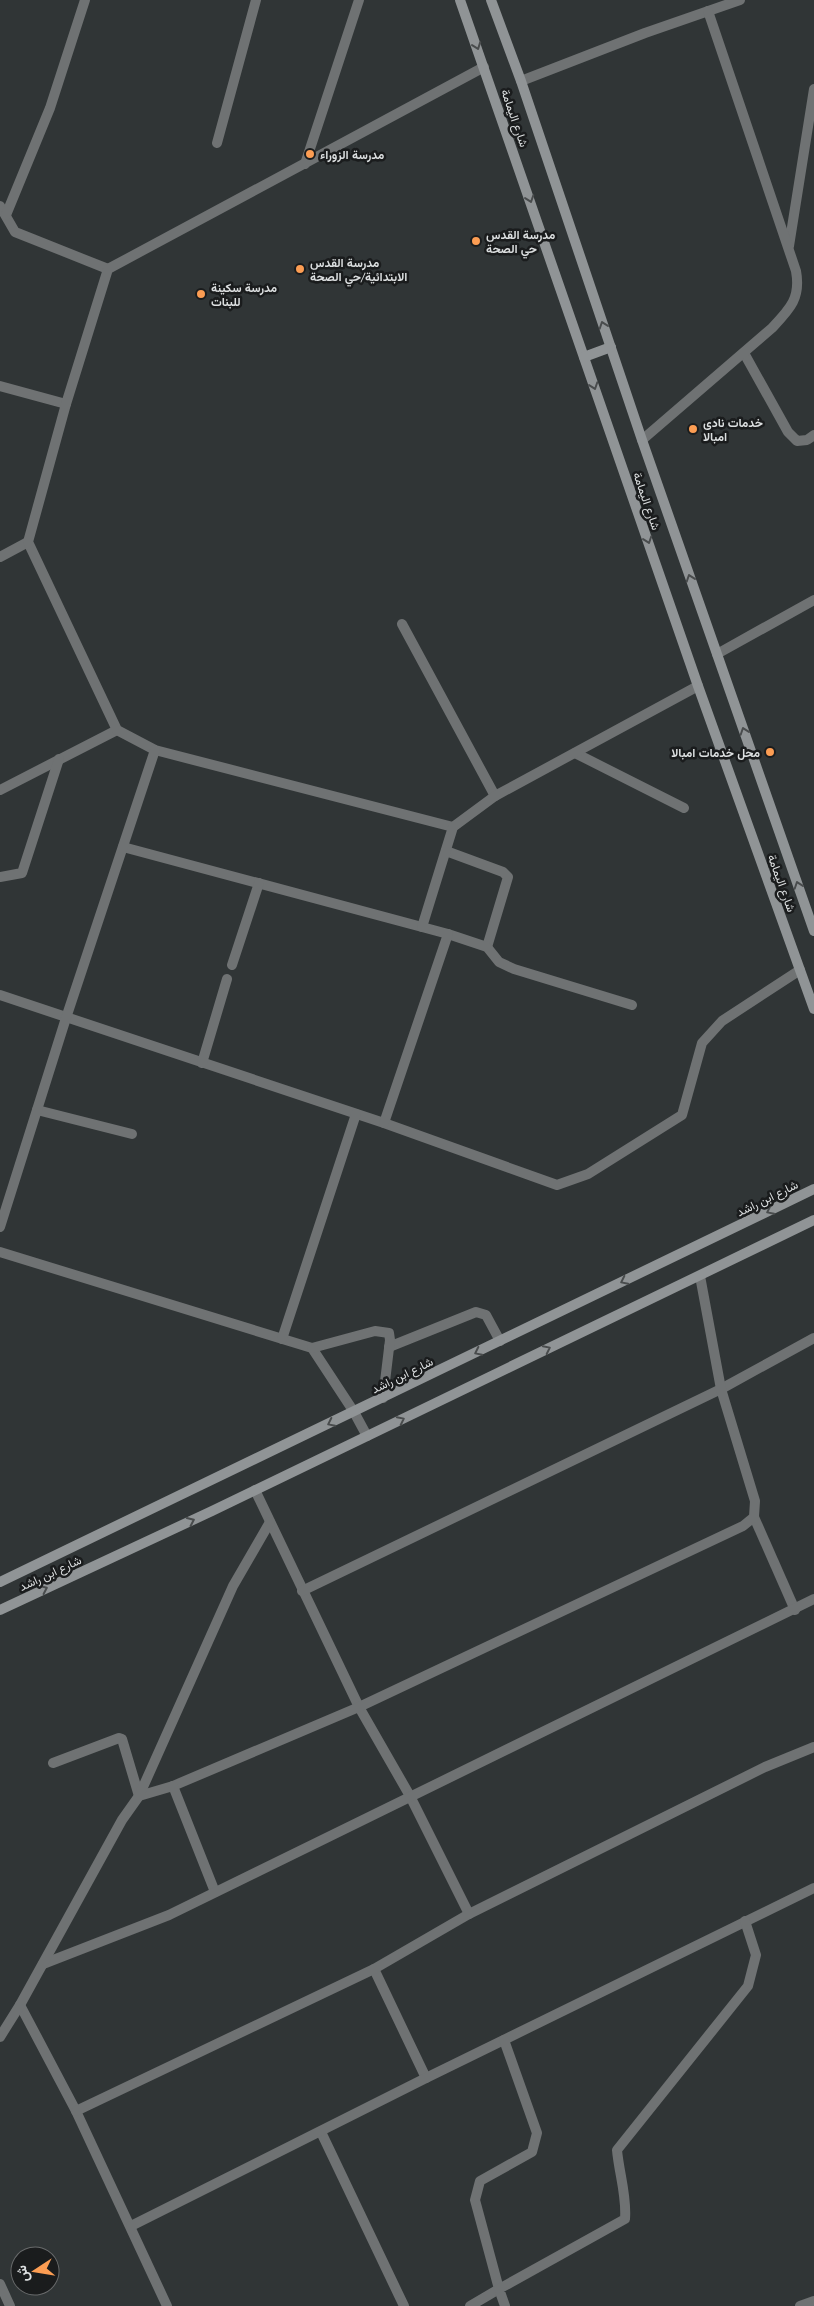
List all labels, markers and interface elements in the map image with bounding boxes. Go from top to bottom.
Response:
one-way arrow [471,41,481,50]
street label: شارع اليمامة [496,87,532,150]
place label: مدرسة الزوراء [320,147,385,163]
marker: مدرسة الزوراء [304,148,316,160]
one-way arrow [524,195,534,203]
place label: مدرسة القدس حي الصحة [486,227,556,259]
marker: مدرسة القدس حي الصحة [470,235,482,247]
place label: مدرسة القدس الابتدائية/حي الصحة [310,255,407,287]
marker: مدرسة القدس الابتدائية/حي الصحة [294,263,306,275]
place label: مدرسة سكينة للبنات [211,280,278,309]
marker: مدرسة سكينة للبنات [195,288,207,300]
one-way arrow [599,321,609,330]
one-way arrow [589,381,599,390]
place label: خدمات نادي امبالا [703,415,763,444]
marker: خدمات نادي امبالا [687,423,699,435]
street label: شارع اليمامة [628,470,664,533]
one-way arrow [642,535,652,543]
one-way arrow [686,574,696,583]
one-way arrow [740,727,750,736]
place label: محل خدمات امبالا [671,745,760,760]
marker: محل خدمات امبالا [764,746,776,758]
street label: شارع اليمامة [763,852,799,915]
one-way arrow [794,881,804,889]
street label: شارع ابن راشد [734,1177,801,1221]
one-way arrow [766,1204,775,1215]
one-way arrow [620,1275,629,1285]
one-way arrow [542,1345,551,1355]
one-way arrow [474,1346,483,1356]
street label: شارع ابن راشد [369,1354,436,1398]
one-way arrow [327,1416,336,1427]
one-way arrow [396,1416,405,1426]
one-way arrow [186,1516,195,1527]
street label: شارع ابن راشد [17,1552,84,1596]
one-way arrow [39,1585,48,1596]
north arrow [10,2246,60,2296]
text: ش [11,2263,33,2284]

